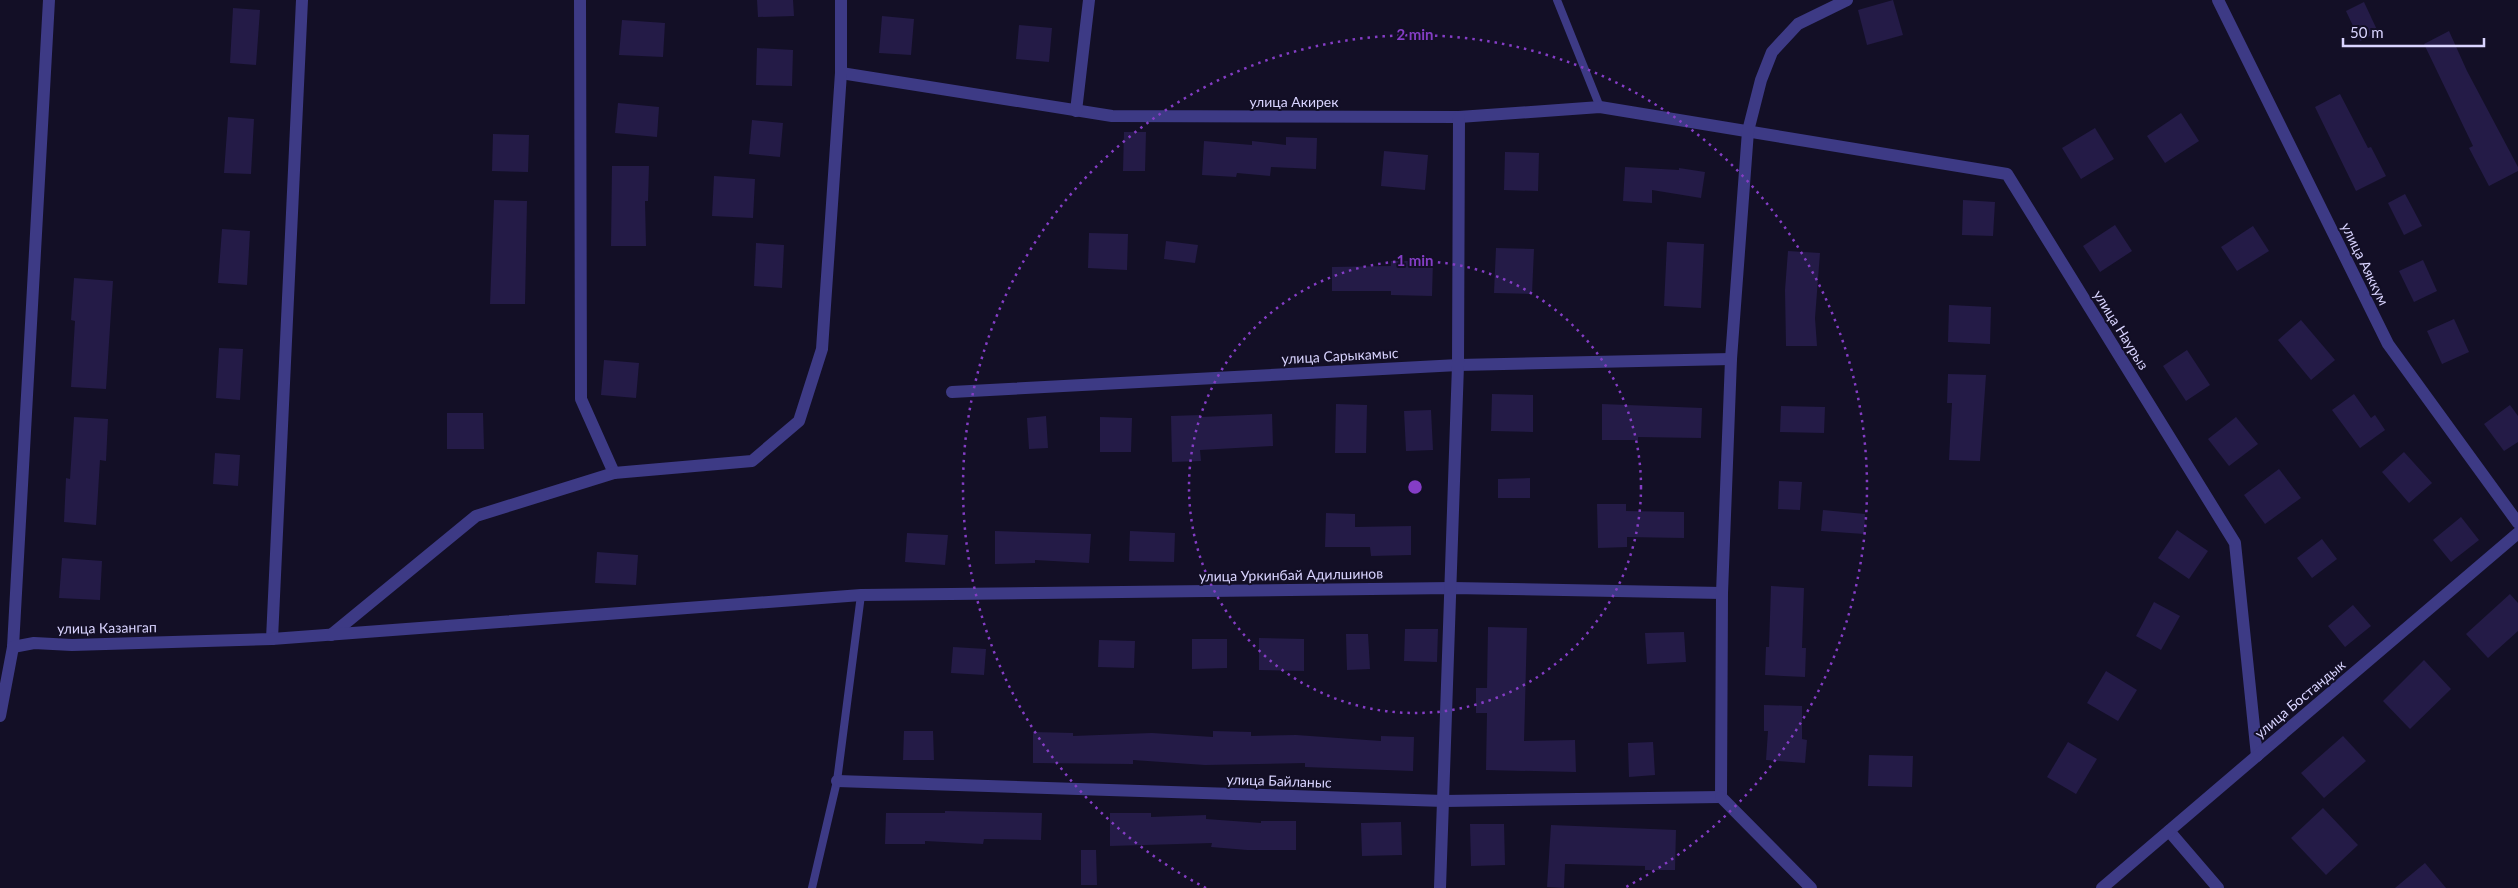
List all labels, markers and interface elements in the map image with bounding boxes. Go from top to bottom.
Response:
scale bar [2343,15,2484,47]
text: 50 m [2350,23,2384,41]
text: 2 min [1396,25,1434,43]
street label: улица Акирек [1249,93,1339,110]
street label: улица Аяккум [2338,220,2393,308]
text: 1 min [1396,251,1434,269]
street label: улица Наурыз [2090,287,2153,373]
street label: улица Сарыкамыс [1281,344,1399,367]
centre of rings [1406,478,1424,496]
street label: улица Уркинбай Адилшинов [1199,564,1383,585]
street label: улица Казангап [57,618,157,637]
street label: улица Бостандык [2251,655,2349,741]
street label: улица Байланыс [1226,770,1332,791]

